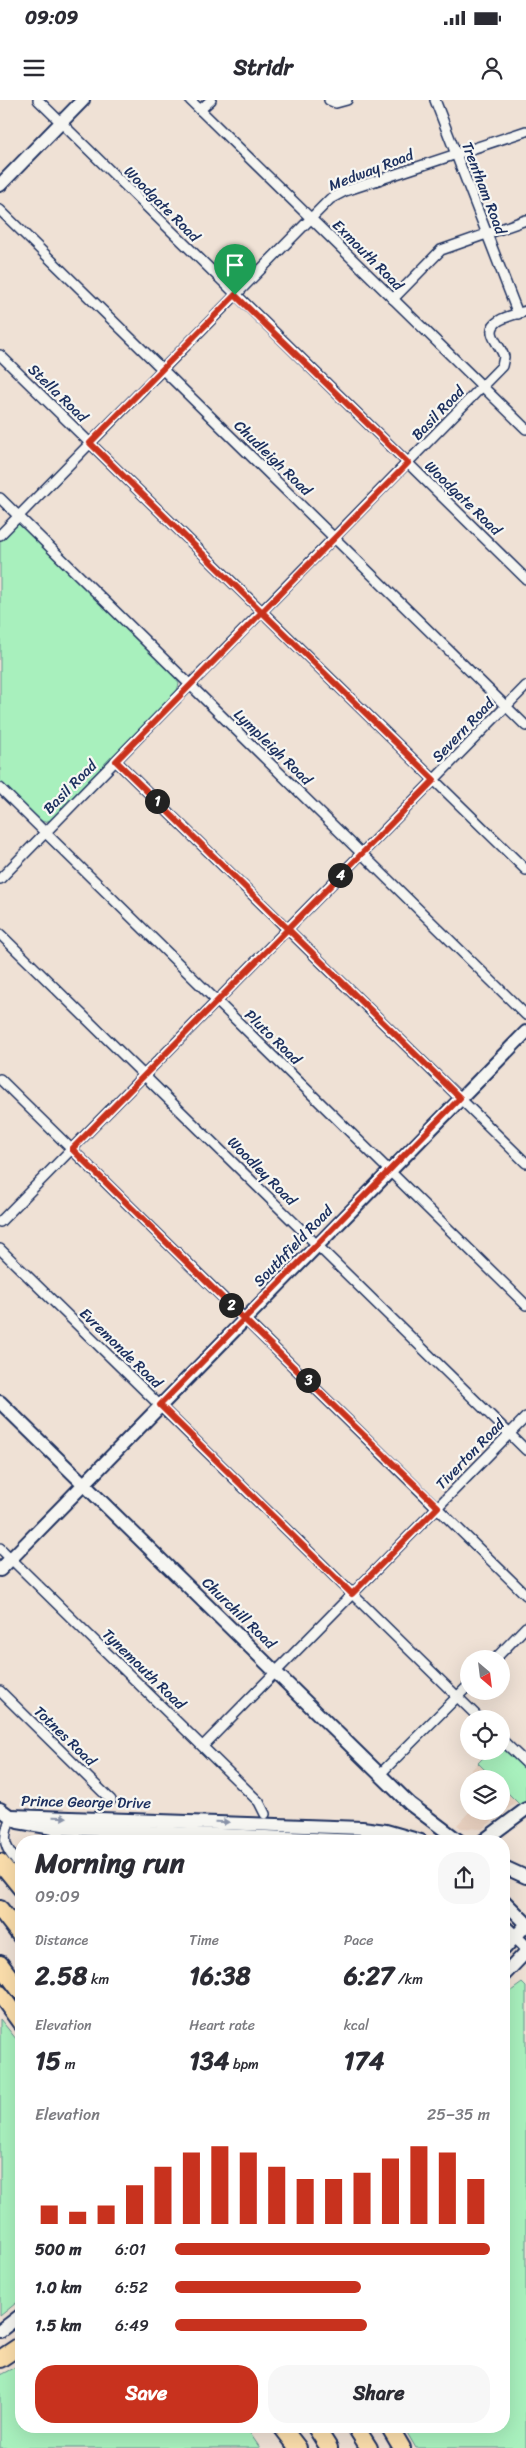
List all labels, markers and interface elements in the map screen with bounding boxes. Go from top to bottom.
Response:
text: 09:09 [25,1,78,34]
text: Stridr [233,48,293,87]
icon: menu [20,54,48,82]
icon: person [478,54,506,82]
street label: Trentham Road [454,138,514,239]
street label: Medway Road [325,141,418,198]
street label: Woodgate Road [118,160,207,249]
street label: Exmouth Road [326,213,411,298]
pin [214,244,256,295]
icon: arrive [221,251,249,279]
street label: Stella Road [22,357,95,429]
street label: Basil Road [405,379,472,447]
street label: Chudleigh Road [228,414,319,503]
street label: Woodgate Road [418,454,509,543]
street label: Severn Road [425,691,502,769]
street label: Lympleigh Road [227,702,319,792]
street label: Basil Road [37,753,104,820]
pin: 1 [144,788,170,814]
text: 1 [154,789,161,814]
pin: 4 [328,862,352,888]
text: 4 [336,863,345,888]
street label: Pluto Road [238,1003,309,1072]
street label: Woodley Road [221,1130,304,1213]
street label: Southfield Road [247,1198,340,1293]
pin: 2 [218,1292,244,1318]
text: 2 [227,1293,236,1318]
street label: Evremonde Road [73,1301,170,1395]
pin: 3 [296,1368,320,1392]
text: 3 [305,1368,312,1393]
street label: Tiverton Road [429,1411,512,1496]
street label: Churchill Road [196,1571,283,1656]
street label: Tynemouth Road [96,1622,193,1717]
north arrow [460,1650,510,1700]
map controls [460,1650,510,1820]
street label: Totnes Road [28,1699,103,1774]
button: locate [460,1710,510,1760]
button: layers [460,1770,510,1820]
street label: Prince George Drive [21,1788,152,1816]
one-way arrow [52,1813,68,1821]
one-way arrow [214,1818,230,1826]
text: Morning run [35,1838,185,1887]
button: share [438,1852,490,1904]
text: 09:09 [35,1882,80,1911]
text: Distance [35,1928,88,1953]
text: Time [189,1928,219,1953]
text: Pace [344,1928,373,1953]
text: 2.58 [35,1953,87,1998]
text: 16:38 [189,1953,251,1998]
text: 6:27 [344,1953,394,1998]
text: km [87,1967,109,1992]
text: /km [394,1967,423,1992]
text: Elevation [35,2013,92,2038]
text: Heart rate [189,2013,255,2038]
text: kcal [344,2013,369,2038]
text: 15 [35,2038,61,2083]
text: 134 [189,2038,229,2083]
text: 174 [344,2038,384,2083]
text: m [61,2052,75,2077]
text: bpm [229,2052,259,2077]
text: Elevation [35,2100,100,2129]
text: 25–35 m [427,2100,490,2129]
text: 500 m [35,2235,81,2264]
text: 6:01 [115,2235,146,2264]
text: 1.0 km [35,2273,82,2302]
text: 6:52 [115,2273,148,2302]
text: 1.5 km [35,2311,81,2340]
text: 6:49 [115,2311,149,2340]
button: Save [35,2365,258,2423]
button: Share [268,2365,490,2423]

